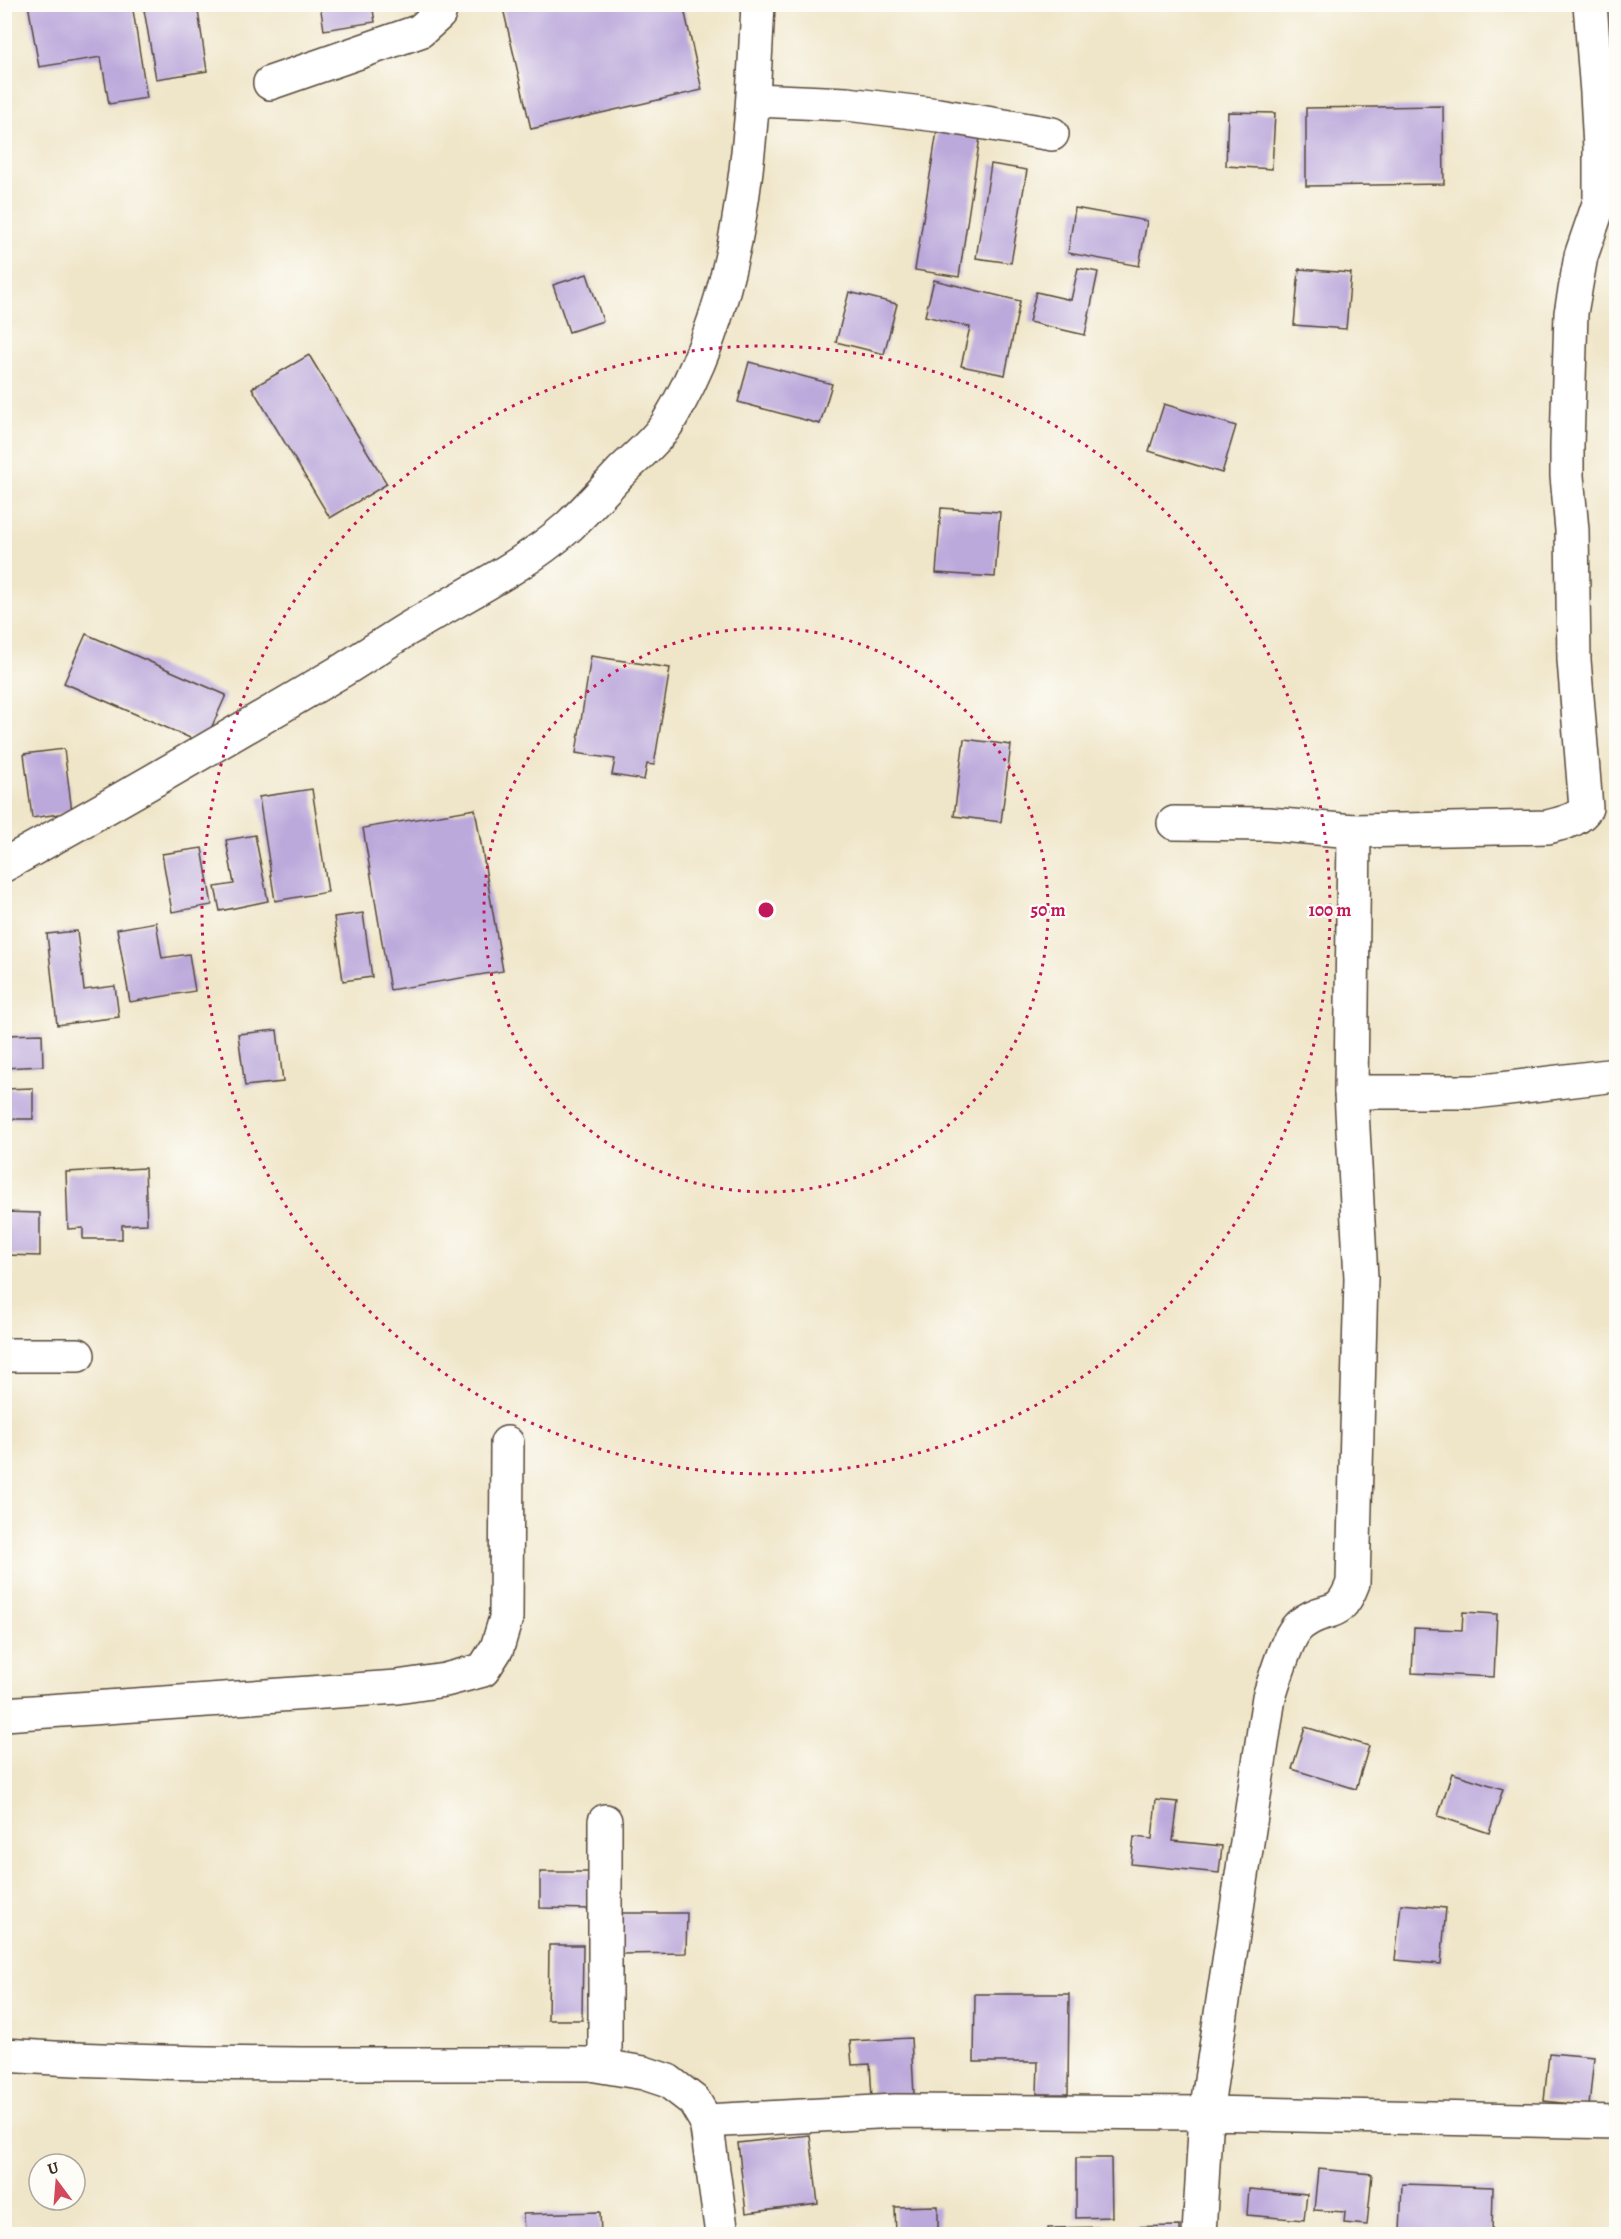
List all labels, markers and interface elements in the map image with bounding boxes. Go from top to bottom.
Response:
text: 50 m [1031,898,1065,922]
text: 100 m [1309,898,1351,922]
centre of rings [756,900,776,920]
north arrow [27,2152,87,2212]
text: U [45,2156,62,2181]

